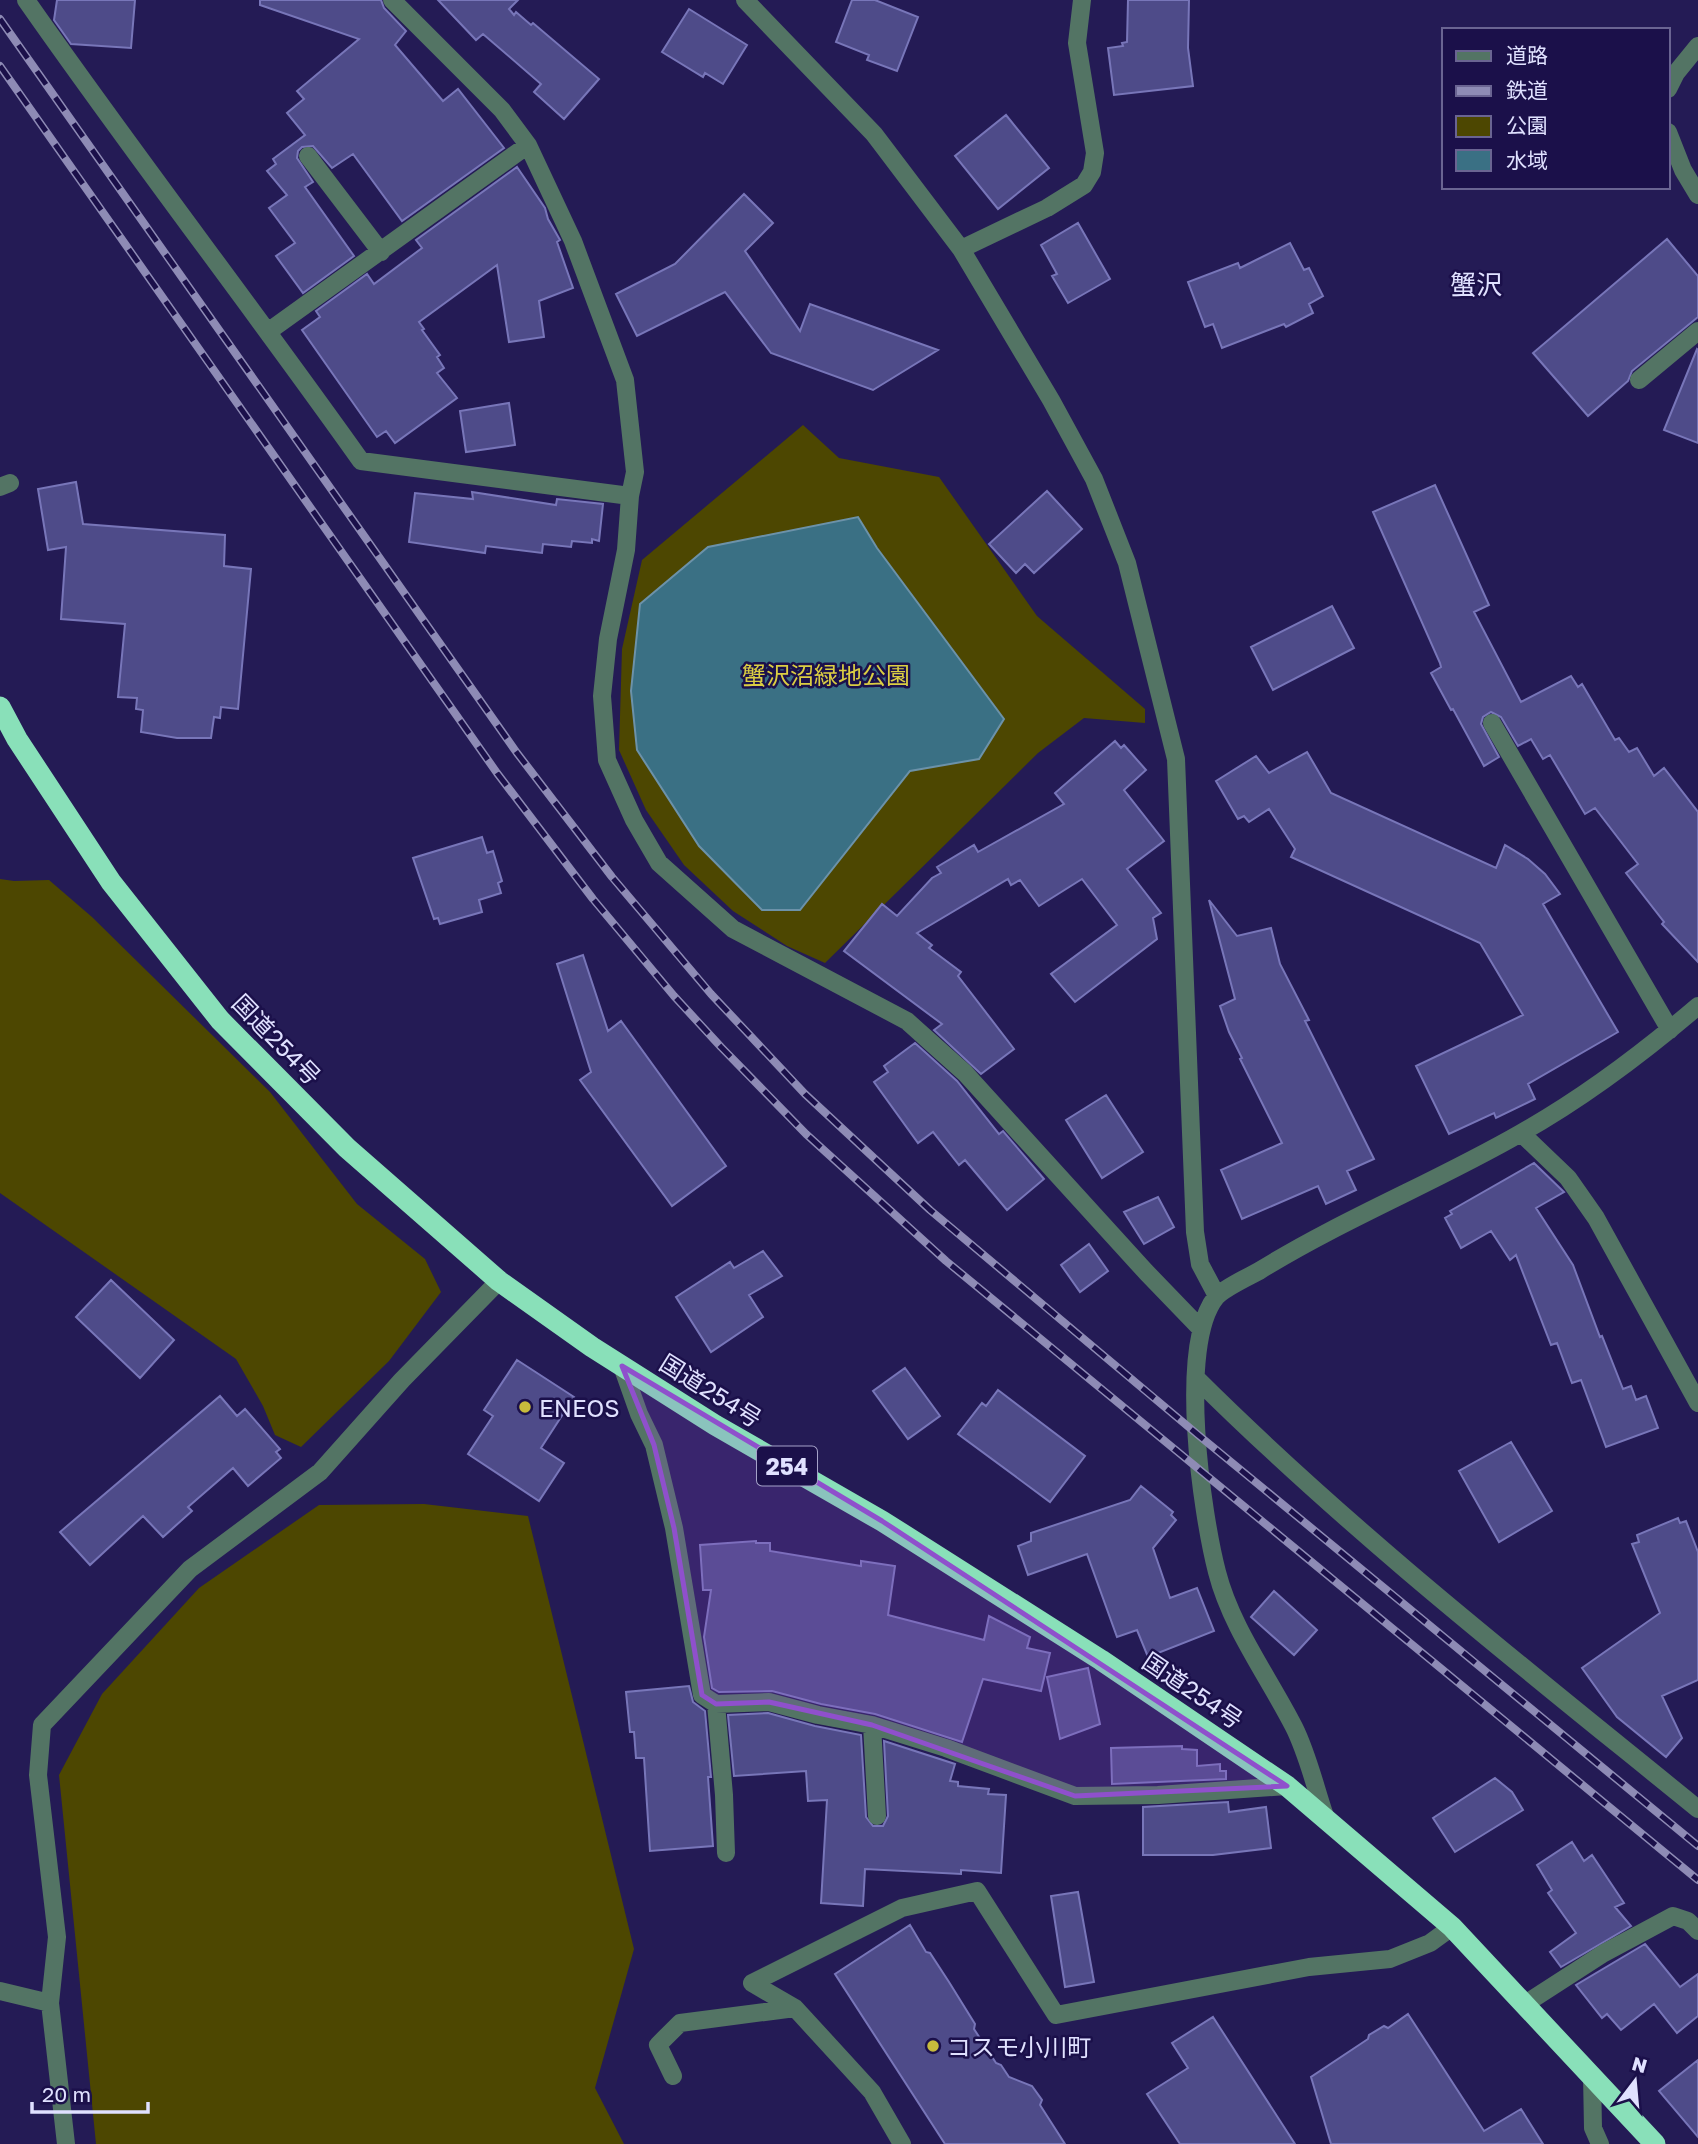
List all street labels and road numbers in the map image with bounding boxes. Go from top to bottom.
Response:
street label: 国道254号 [227,988,327,1090]
street label: 国道254号 [655,1347,767,1433]
road number: 254 [757,1446,817,1485]
street label: 国道254号 [1137,1646,1249,1734]

